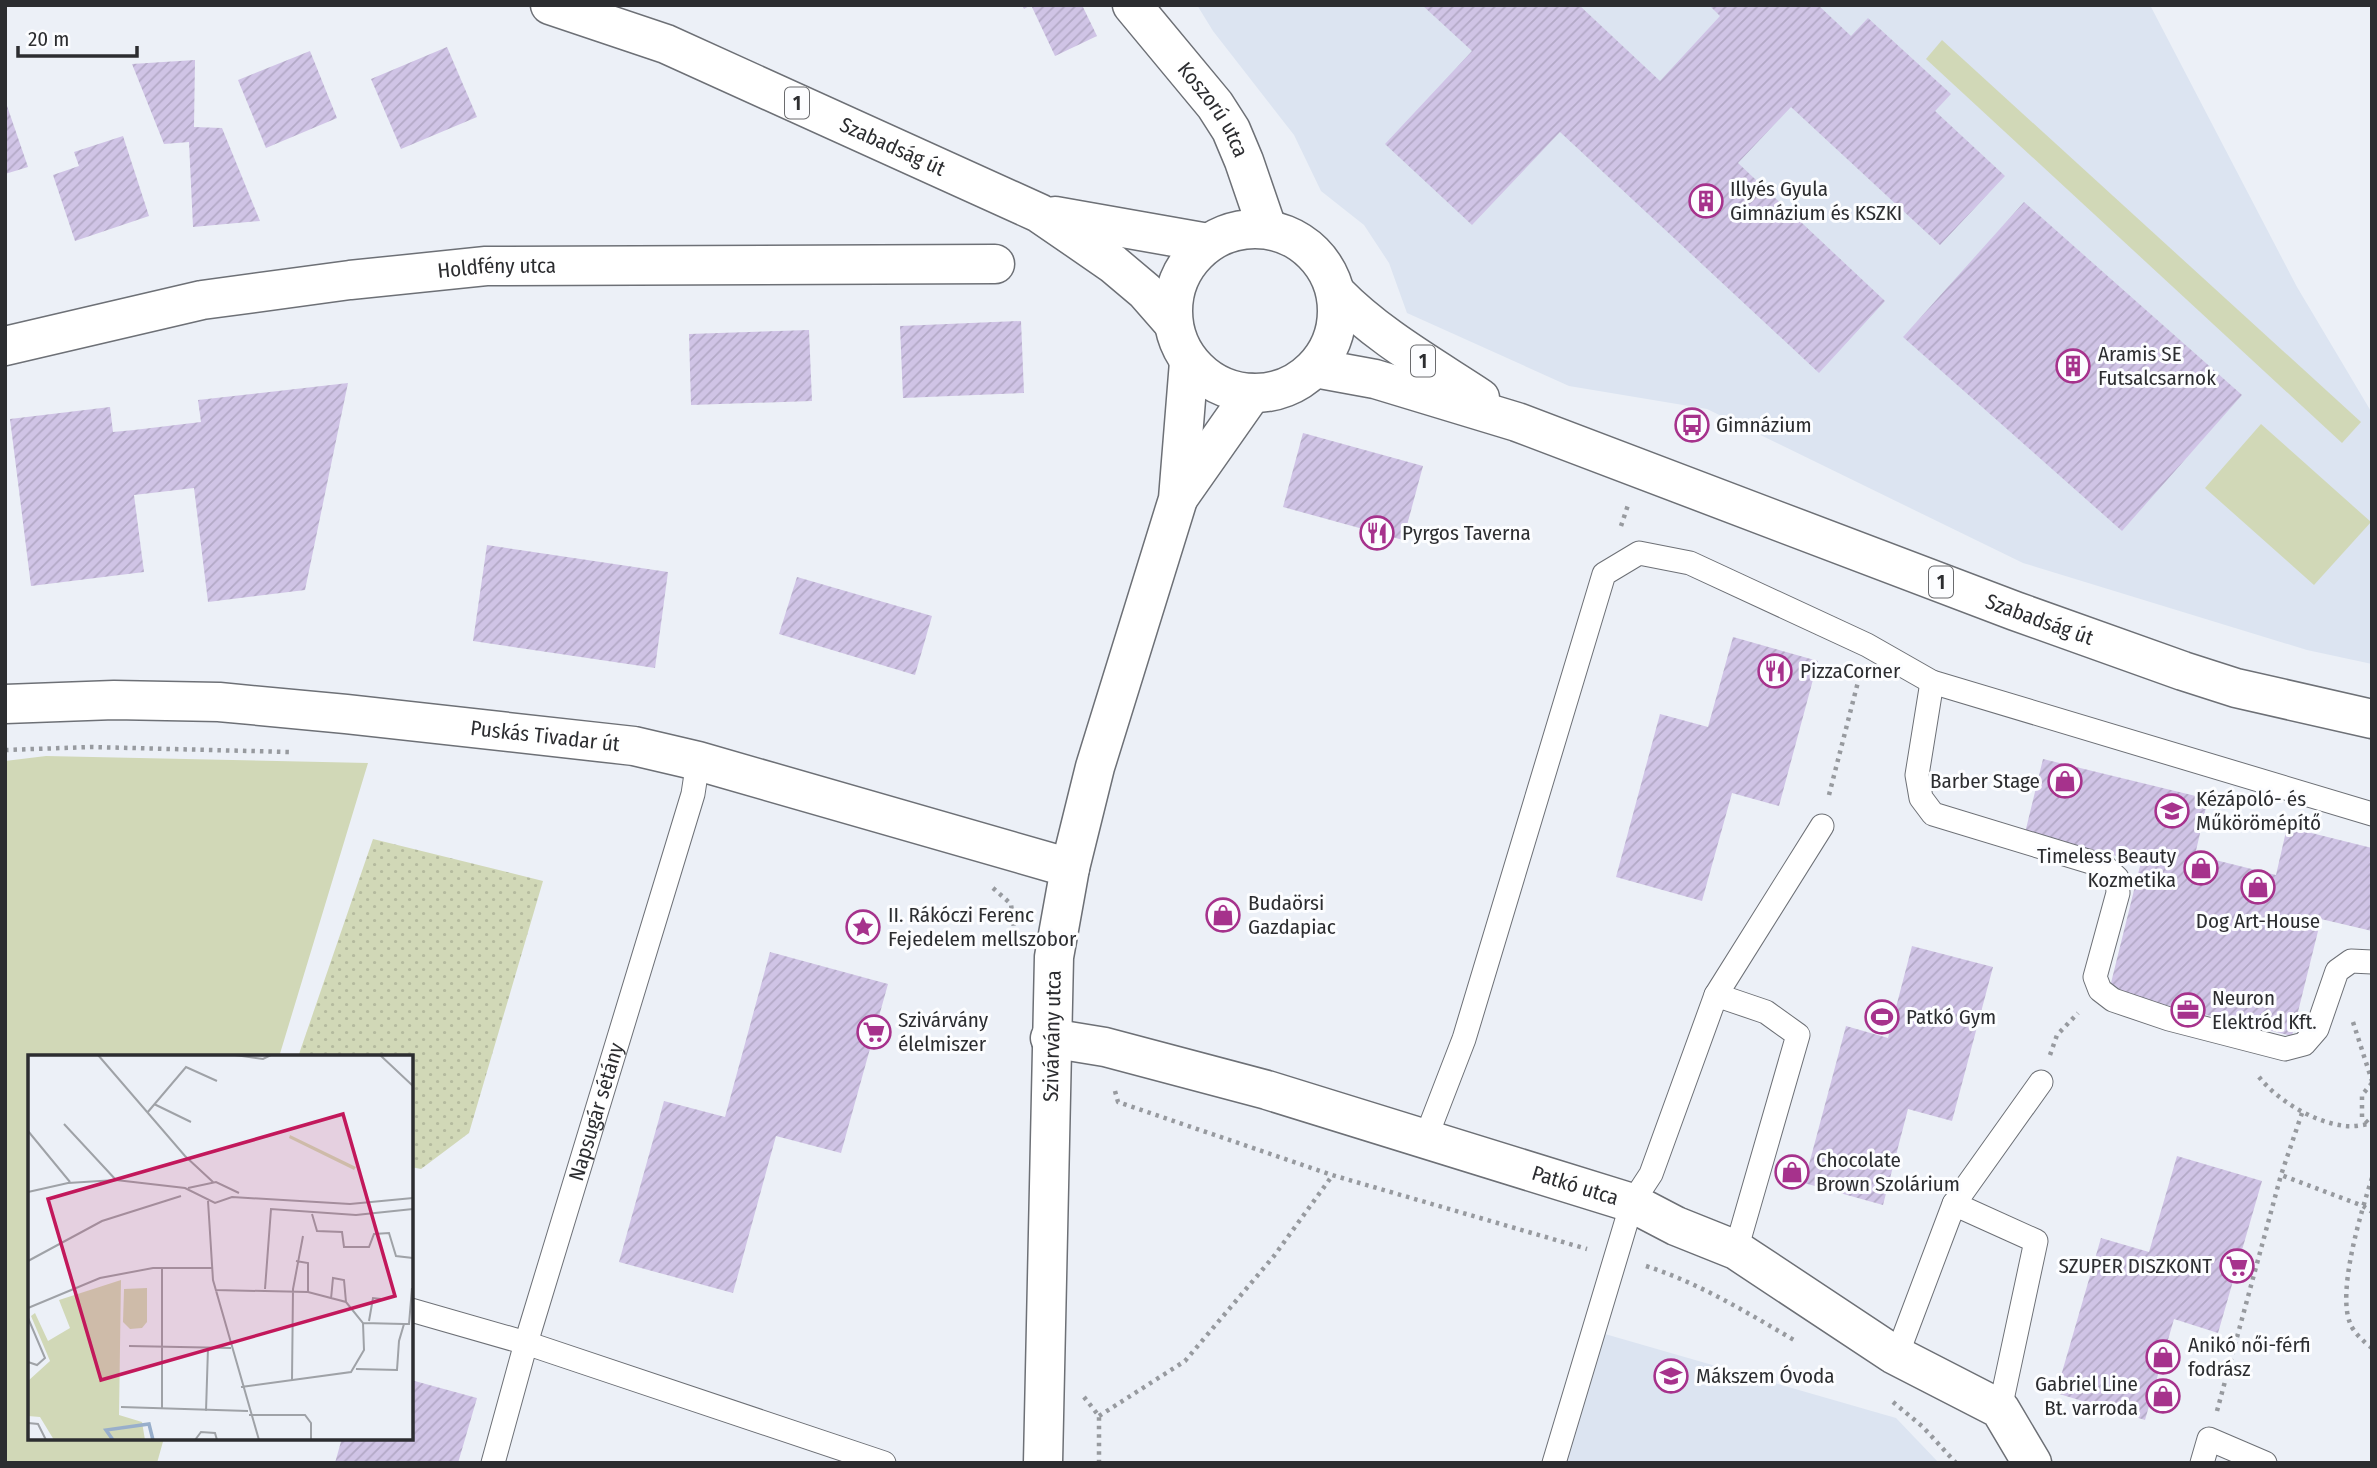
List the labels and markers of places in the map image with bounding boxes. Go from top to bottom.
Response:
place label: Illyés Gyula Gimnázium és KSZKI [1730,176,1902,226]
building icon: Illyés Gyula Gimnázium és KSZKI [1687,182,1725,220]
place label: Aramis SE Futsalcsarnok [2098,341,2216,391]
building icon: Aramis SE Futsalcsarnok [2054,347,2092,385]
bus stop icon: Gimnázium [1673,406,1711,444]
place label: Gimnázium [1716,412,1812,438]
restaurant icon: Pyrgos Taverna [1358,514,1396,552]
place label: Pyrgos Taverna [1402,520,1531,546]
restaurant icon: PizzaCorner [1756,652,1794,690]
place label: PizzaCorner [1800,658,1901,684]
shop icon: Barber Stage [2046,762,2084,800]
place label: Barber Stage [1930,768,2040,794]
place label: Kézápoló- és Műkörömépítő [2196,786,2321,836]
school or university icon: Kézápoló- és Műkörömépítő [2153,792,2191,830]
place label: Timeless Beauty Kozmetika [2037,843,2177,893]
shop icon: Timeless Beauty Kozmetika [2182,849,2220,887]
shop icon: Dog Art-House [2239,868,2277,906]
place label: Budaörsi Gazdapiac [1248,890,1336,940]
shop icon: Budaörsi Gazdapiac [1204,896,1242,934]
place label: II. Rákóczi Ferenc Fejedelem mellszobor [888,902,1077,952]
place icon: II. Rákóczi Ferenc Fejedelem mellszobor [844,908,882,946]
place label: Dog Art-House [2196,908,2320,934]
place label: Neuron Elektród Kft. [2212,985,2317,1035]
office icon: Neuron Elektród Kft. [2169,991,2207,1029]
sports icon: Patkó Gym [1863,998,1901,1036]
place label: Patkó Gym [1906,1004,1996,1030]
place label: Szivárvány élelmiszer [898,1007,989,1057]
supermarket icon: Szivárvány élelmiszer [855,1013,893,1051]
place label: Chocolate Brown Szolárium [1816,1147,1960,1197]
shop icon: Chocolate Brown Szolárium [1773,1153,1811,1191]
supermarket icon: SZUPER DISZKONT [2218,1247,2256,1285]
place label: SZUPER DISZKONT [2058,1253,2212,1279]
place label: Anikó női-férfi fodrász [2188,1332,2311,1382]
shop icon: Anikó női-férfi fodrász [2144,1338,2182,1376]
school or university icon: Mákszem Óvoda [1652,1357,1690,1395]
place label: Mákszem Óvoda [1696,1363,1835,1389]
place label: Gabriel Line Bt. varroda [2035,1371,2138,1421]
shop icon: Gabriel Line Bt. varroda [2144,1377,2182,1415]

